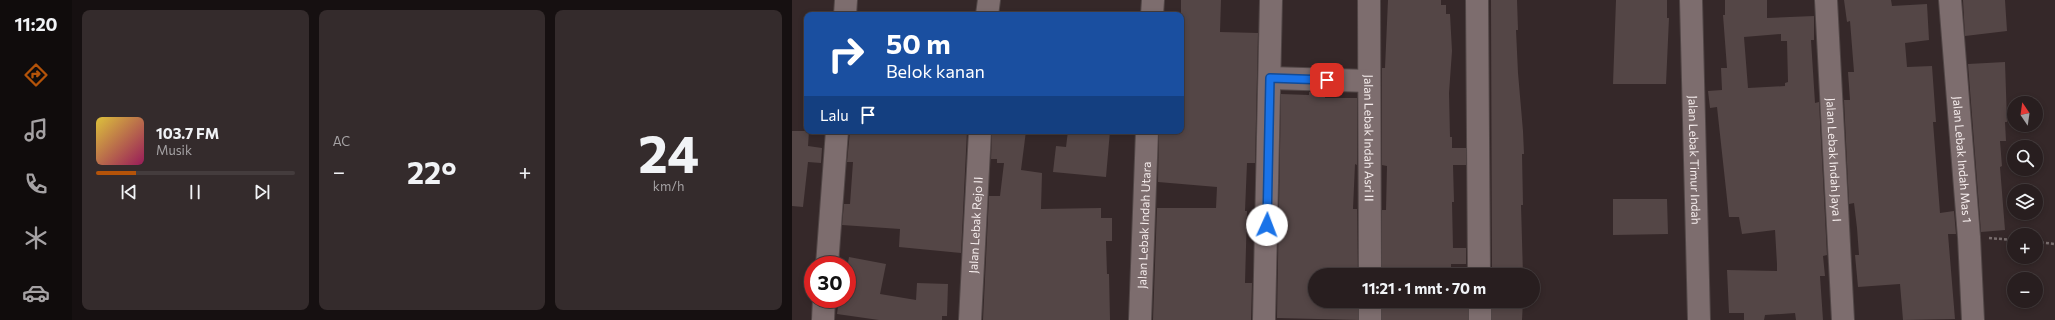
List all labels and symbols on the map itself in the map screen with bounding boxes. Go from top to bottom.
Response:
pin [1310,63,1344,97]
street label: Jalan Lebak Indah Asri II [1361,74,1377,202]
street label: Jalan Lebak Timur Indah [1685,95,1704,225]
street label: Jalan Lebak Indah Mas 1 [1950,96,1975,223]
north arrow [2007,96,2043,132]
street label: Jalan Lebak Indah Jaya I [1823,97,1845,222]
street label: Jalan Lebak Indah Utara [1134,161,1153,289]
street label: Jalan Lebak Rejo II [965,176,985,274]
position arrow [1246,204,1288,246]
speed limit sign: 30 [804,256,856,308]

